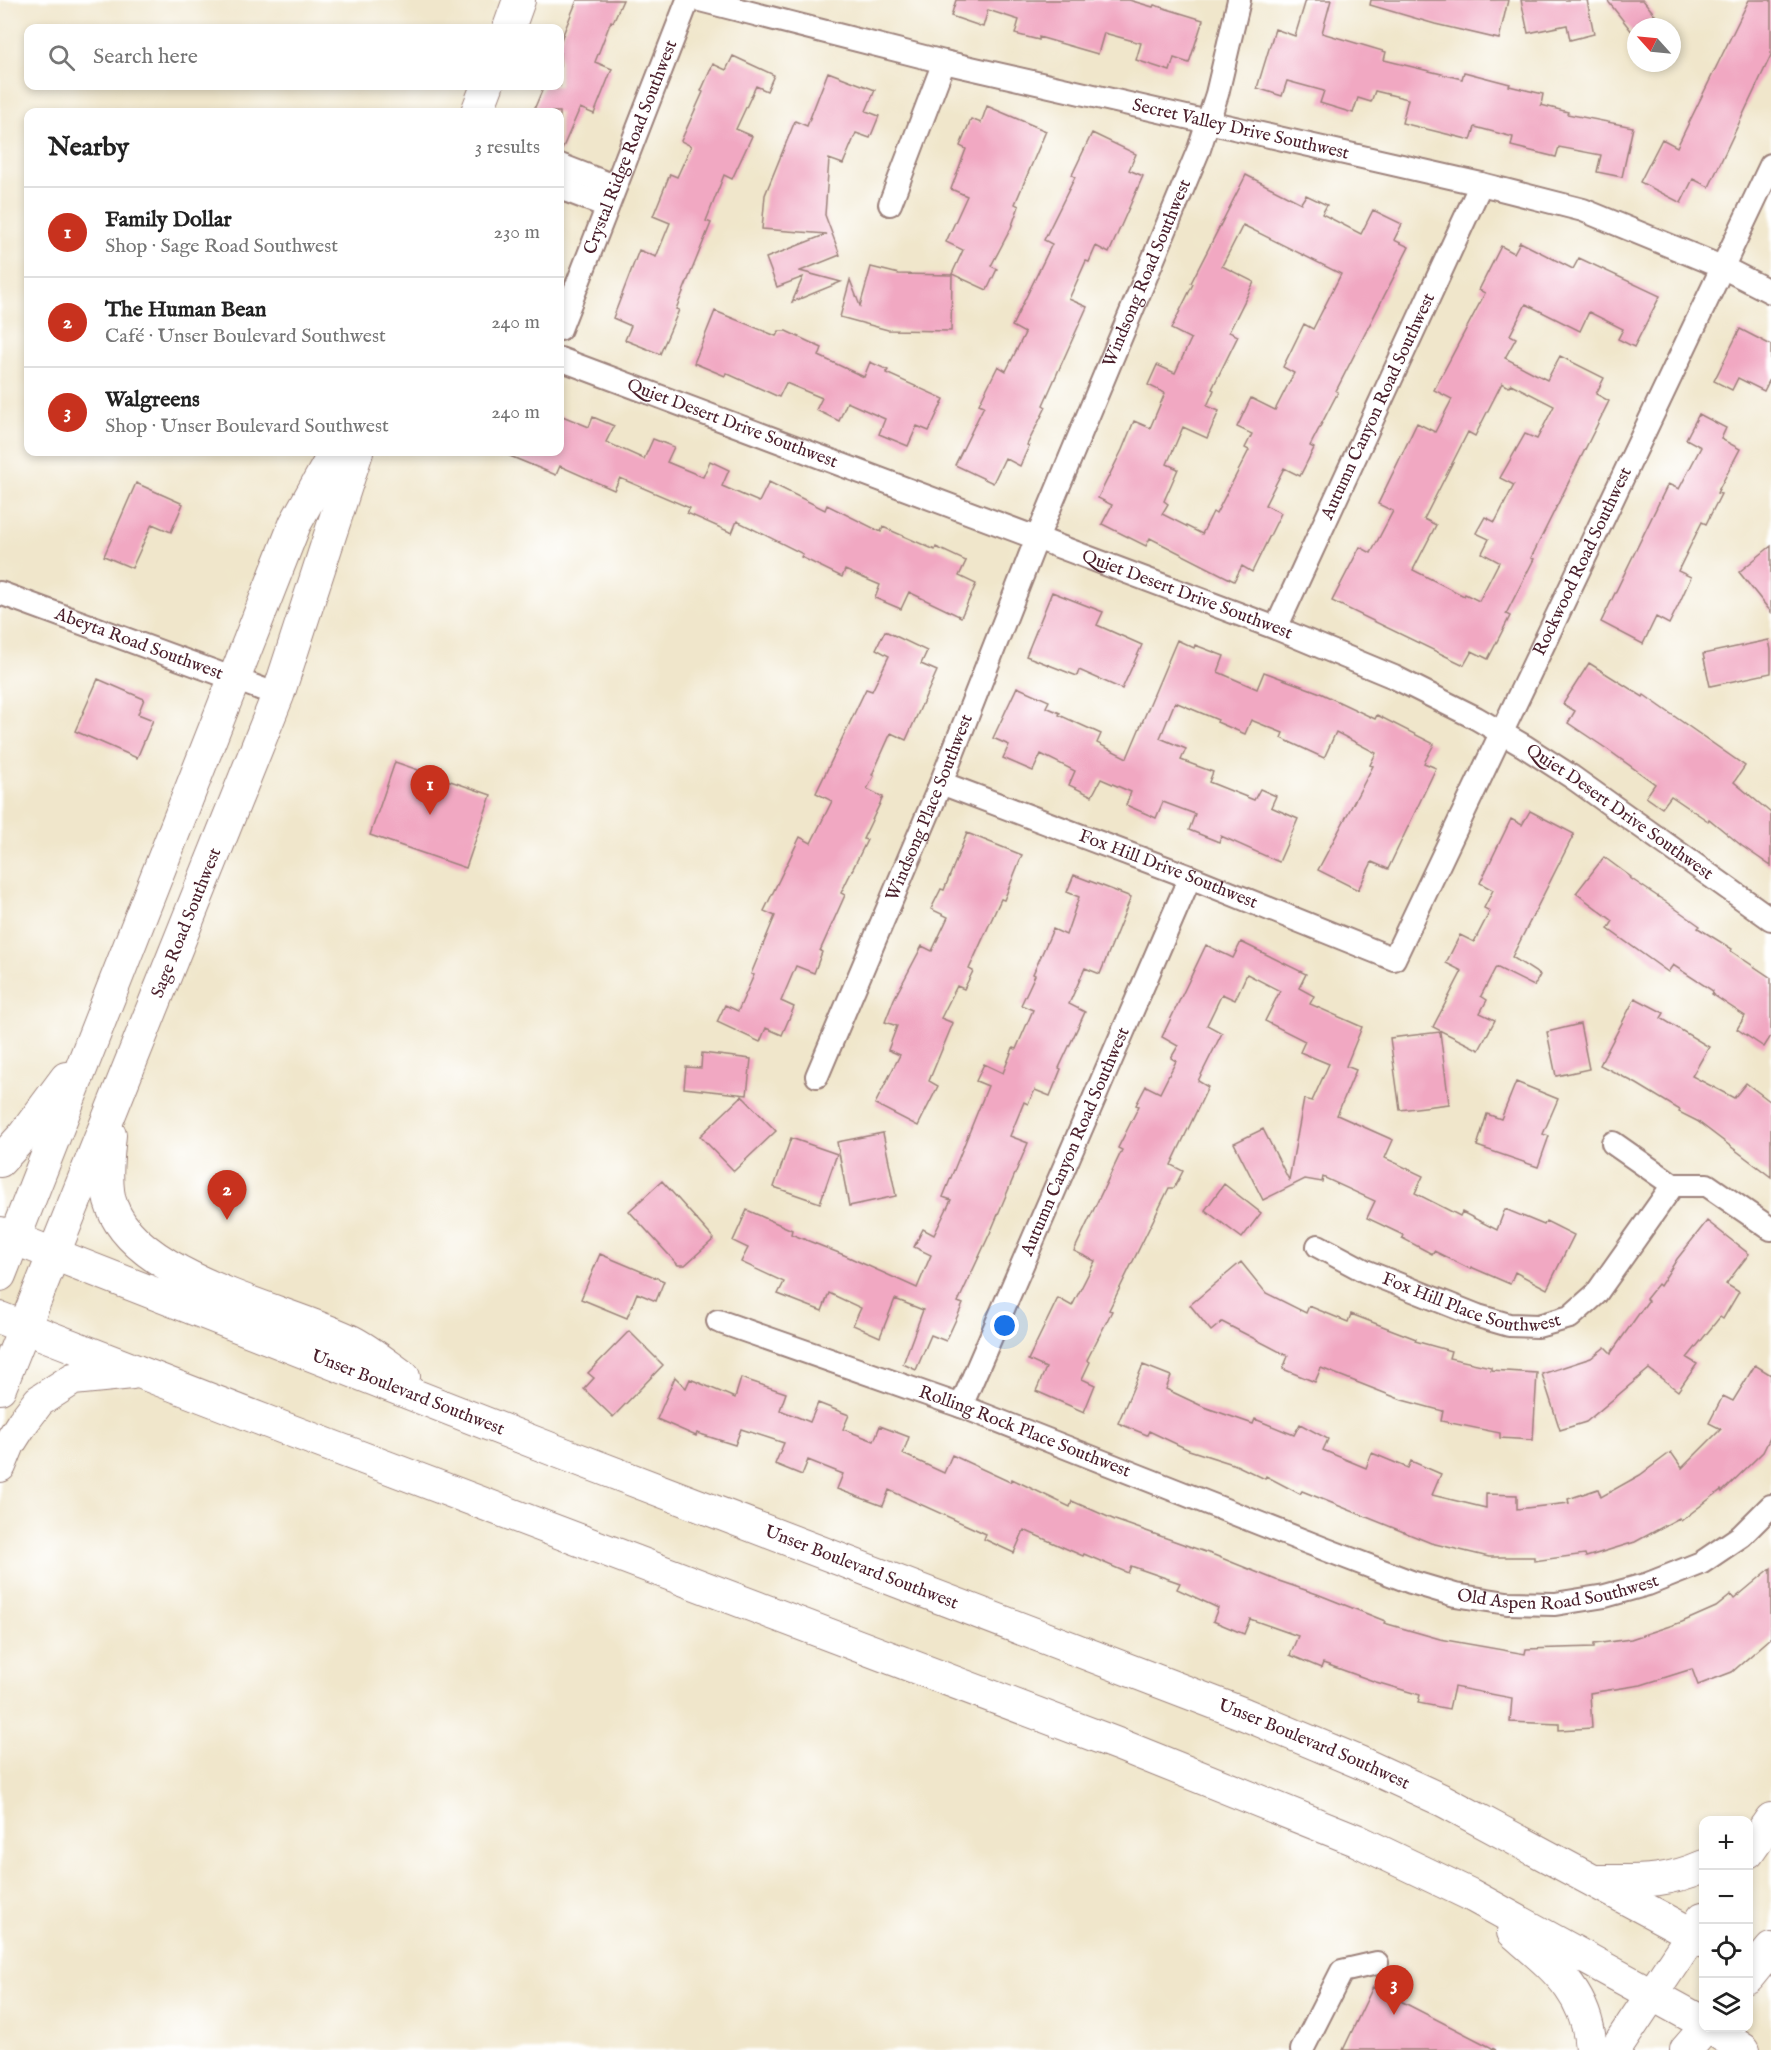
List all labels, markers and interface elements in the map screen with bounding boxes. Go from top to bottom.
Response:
north arrow [1627,18,1681,72]
search box [24,24,564,90]
street label: Crystal Ridge Road Southwest [579,37,683,258]
icon: search [45,41,78,74]
text: Search here [93,43,198,71]
street label: Secret Valley Drive Southwest [1130,94,1351,165]
text: Nearby [48,131,129,164]
text: 3 results [475,135,540,160]
street label: Windsong Road Southwest [1098,176,1197,371]
text: Family Dollar [105,206,232,234]
text: 1 [64,220,71,245]
text: 230 m [494,220,540,245]
text: Shop · Sage Road Southwest [105,234,338,259]
street label: Autumn Canyon Road Southwest [1316,289,1441,524]
text: The Human Bean [105,296,267,324]
text: 2 [63,310,72,335]
text: 240 m [491,310,540,335]
text: Café · Unser Boulevard Southwest [105,324,386,349]
street label: Quiet Desert Drive Southwest [624,374,841,474]
text: Walgreens [105,386,200,414]
text: 3 [64,400,71,425]
text: 240 m [491,400,540,425]
text: Shop · Unser Boulevard Southwest [105,414,389,439]
street label: Rockwood Road Southwest [1528,464,1637,660]
street label: Quiet Desert Drive Southwest [1079,545,1296,645]
street label: Abeyta Road Southwest [51,602,226,685]
street label: Windsong Place Southwest [881,711,978,904]
street label: Quiet Desert Drive Southwest [1521,739,1718,886]
pin: 1 [410,766,450,815]
street label: Fox Hill Drive Southwest [1076,825,1261,914]
street label: Sage Road Southwest [146,845,227,1001]
street label: Autumn Canyon Road Southwest [1015,1024,1135,1261]
pin: 2 [208,1170,246,1220]
street label: Fox Hill Place Southwest [1379,1267,1564,1338]
your location [990,1311,1019,1340]
street label: Unser Boulevard Southwest [308,1345,508,1441]
street label: Rolling Rock Place Southwest [916,1381,1134,1483]
street label: Unser Boulevard Southwest [761,1520,961,1615]
street label: Old Aspen Road Southwest [1456,1569,1662,1616]
street label: Unser Boulevard Southwest [1215,1694,1413,1795]
map controls [1699,1816,1753,2032]
button: + [1699,1816,1753,1870]
button: − [1699,1870,1753,1924]
button: locate [1699,1924,1753,1978]
pin: 3 [1374,1966,1414,2015]
button: layers [1699,1978,1753,2032]

